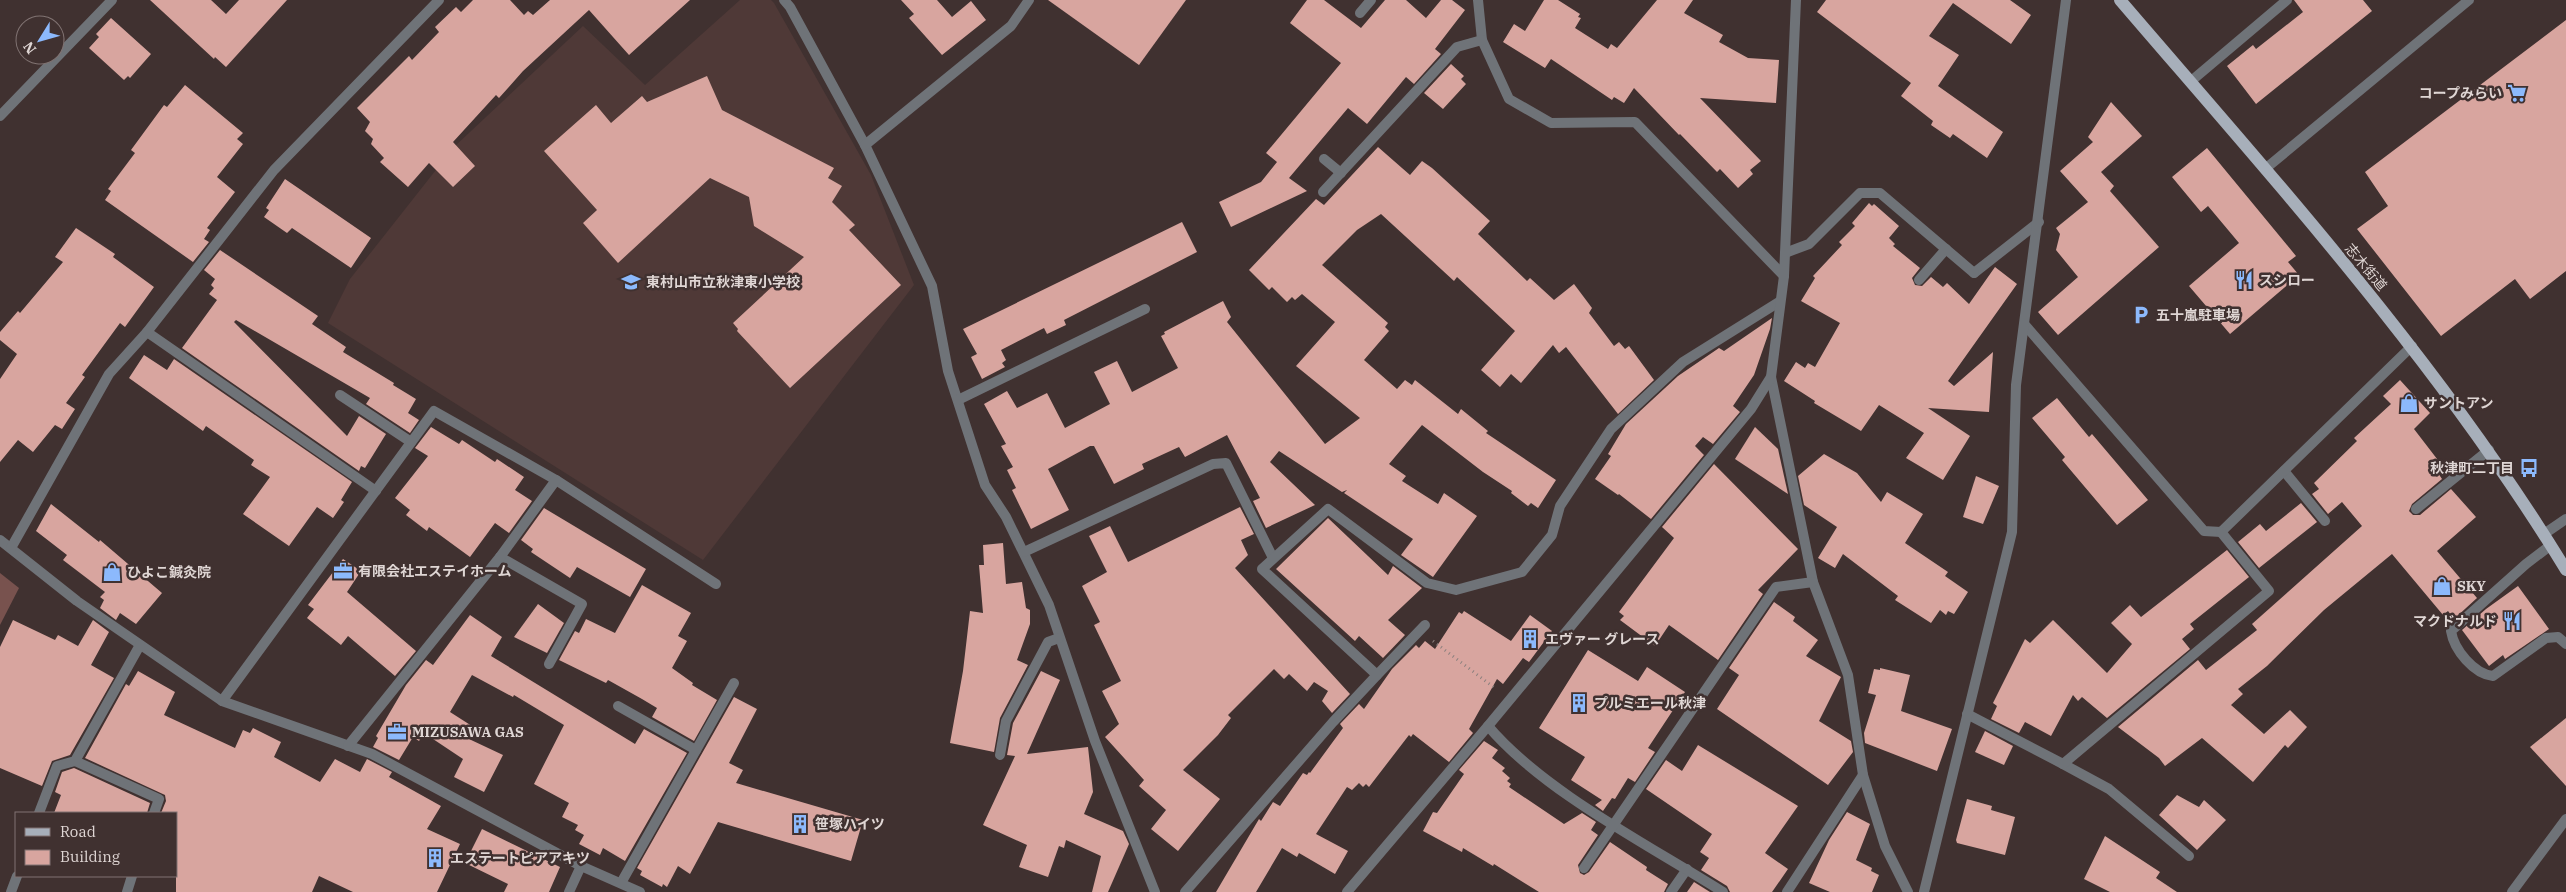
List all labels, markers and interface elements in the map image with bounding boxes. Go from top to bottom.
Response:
north arrow [15,15,65,65]
text: N [19,38,40,58]
supermarket icon: コープみらい [2506,82,2528,104]
place label: コープみらい [2419,84,2502,102]
street label: 志木街道 [2341,240,2391,294]
restaurant icon: スシロー [2233,269,2255,291]
school or university icon: 東村山市立秋津東小学校 [620,271,642,293]
place label: スシロー [2259,271,2315,289]
place label: 東村山市立秋津東小学校 [646,273,800,291]
parking icon: 五十嵐駐車場 [2130,304,2152,326]
place label: 五十嵐駐車場 [2156,306,2240,324]
shop icon: サントアン [2398,392,2420,414]
place label: サントアン [2424,394,2493,412]
bus stop icon: 秋津町二丁目 [2518,457,2540,479]
place label: 秋津町二丁目 [2430,459,2514,477]
office icon: 有限会社エステイホーム [332,560,354,582]
shop icon: ひよこ鍼灸院 [101,561,123,583]
place label: 有限会社エステイホーム [358,562,512,580]
place label: ひよこ鍼灸院 [127,563,211,581]
shop icon: SKY [2431,575,2453,597]
place label: SKY [2457,577,2486,595]
restaurant icon: マクドナルド [2501,610,2523,632]
place label: マクドナルド [2413,612,2497,630]
building icon: エヴァー グレース [1519,628,1541,650]
place label: エヴァー グレース [1545,630,1660,648]
building icon: プルミエール秋津 [1568,692,1590,714]
place label: プルミエール秋津 [1594,694,1706,712]
office icon: MIZUSAWA GAS [386,721,408,743]
place label: MIZUSAWA GAS [412,723,524,741]
legend [15,812,178,877]
building icon: 笹塚ハイツ [789,813,811,835]
place label: 笹塚ハイツ [815,815,885,833]
text: Road [60,822,96,841]
text: Building [60,847,120,866]
building icon: エステートピアアキツ [424,847,446,869]
place label: エステートピアアキツ [450,849,590,867]

